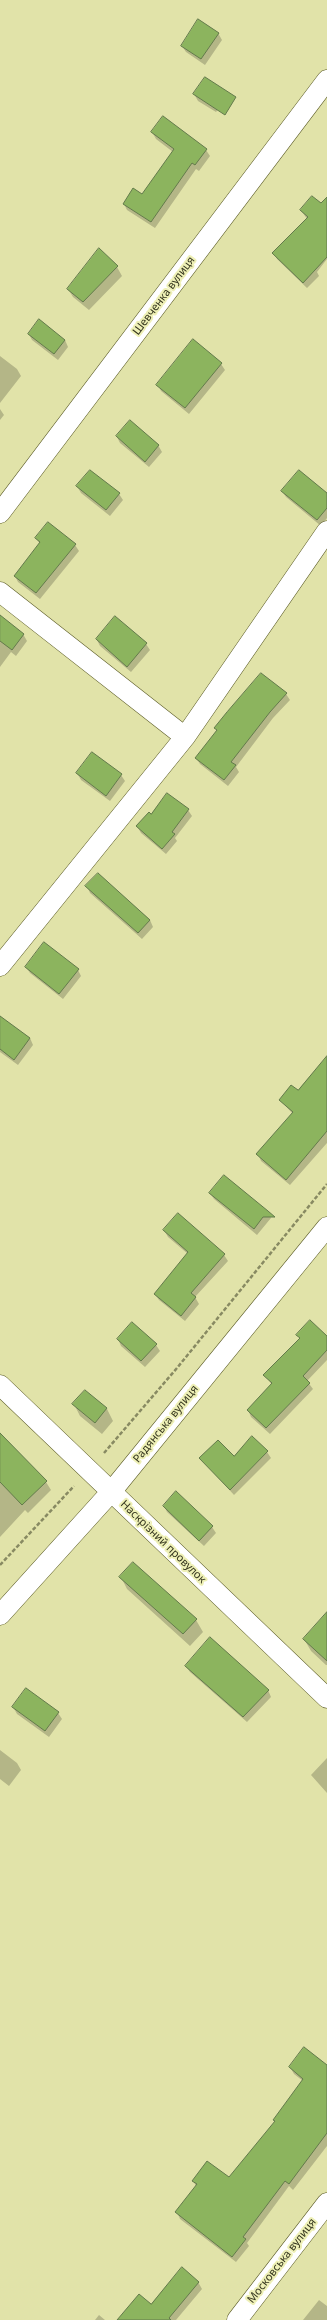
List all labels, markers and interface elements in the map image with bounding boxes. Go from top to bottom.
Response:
street label: Шевченка вулиця [130,254,198,338]
street label: Радянська вулиця [131,1383,201,1465]
street label: Наскрізний провулок [118,1498,208,1586]
street label: Московська вулиця [245,2216,319,2306]

